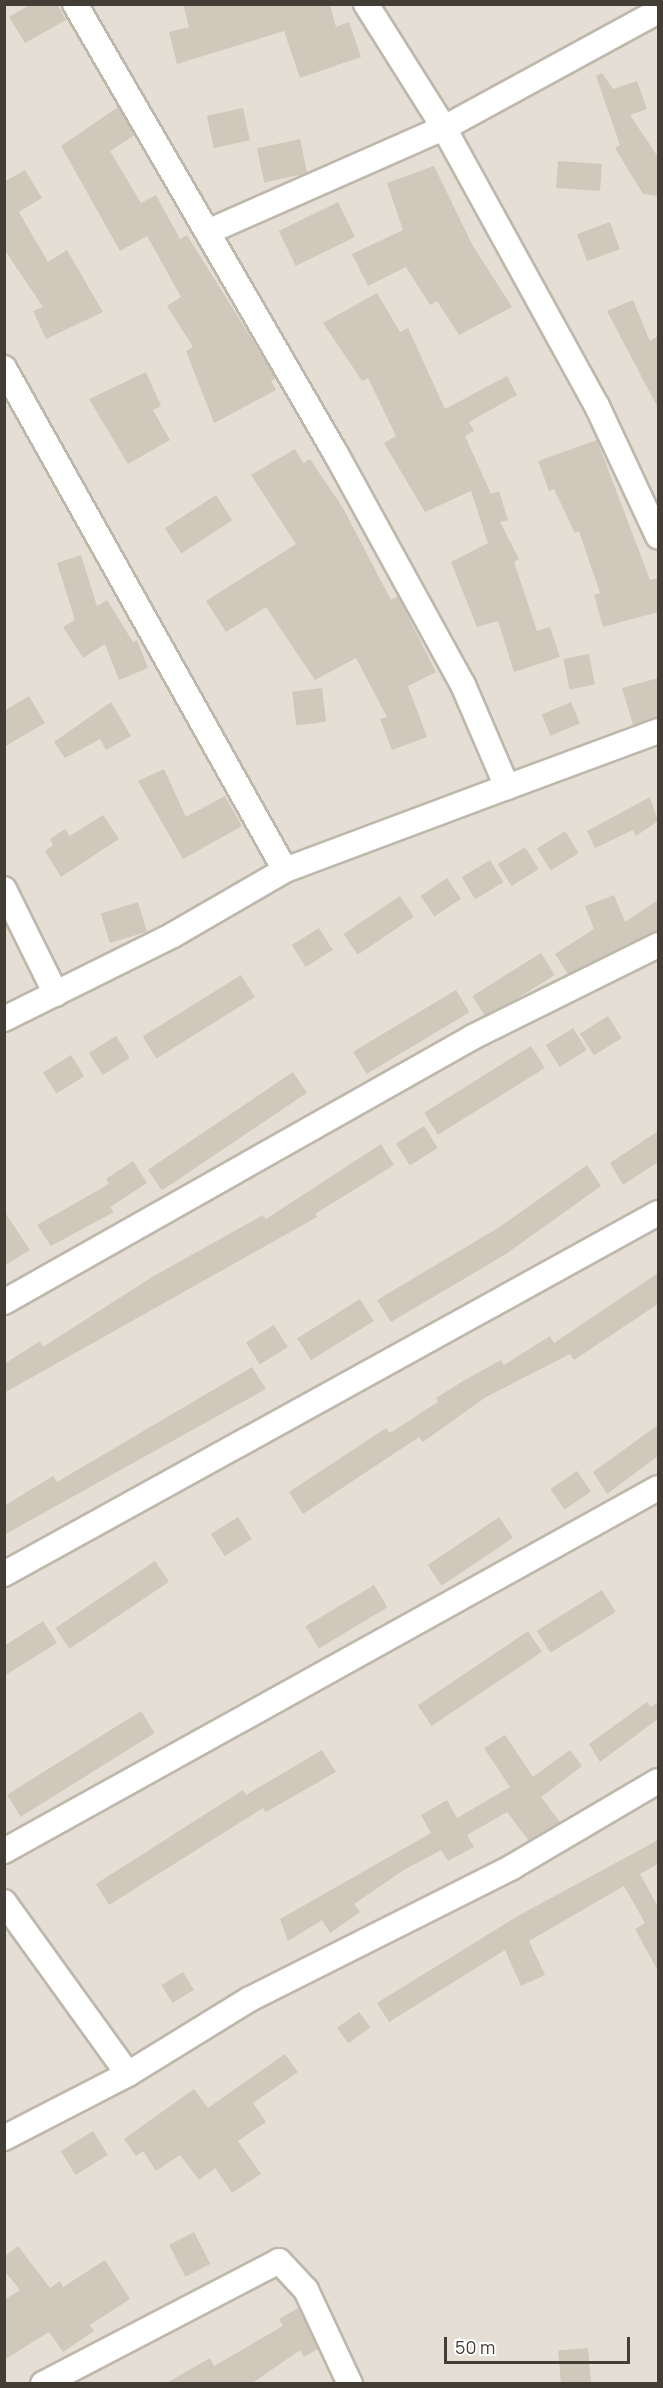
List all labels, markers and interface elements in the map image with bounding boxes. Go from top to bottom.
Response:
scale bar [447,2325,633,2363]
text: 50 m [455,2335,495,2359]

